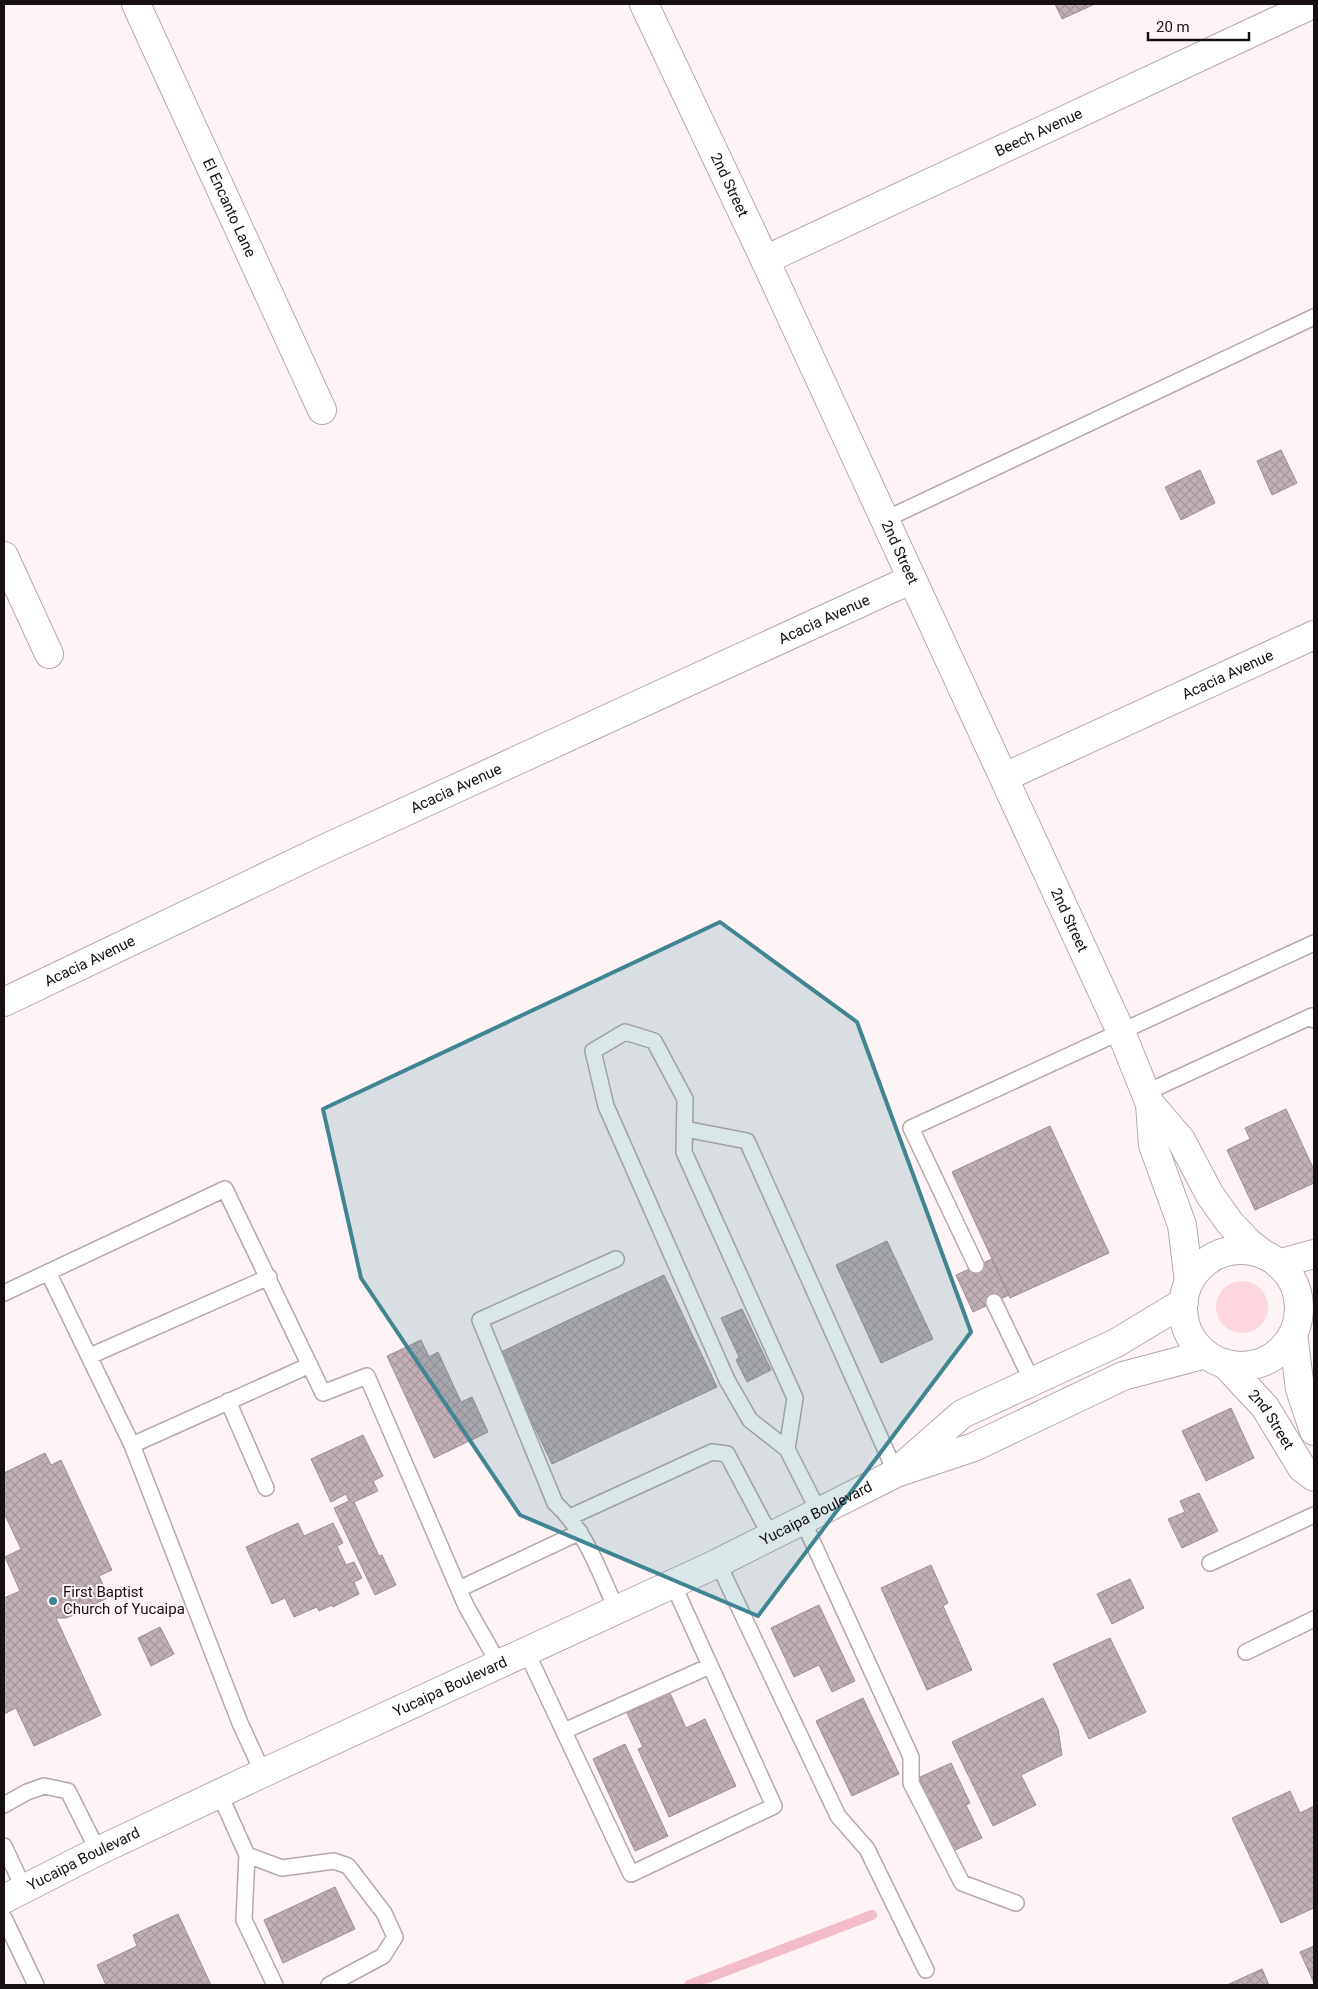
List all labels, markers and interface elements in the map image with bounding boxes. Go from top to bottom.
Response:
scale bar [1148,10,1249,42]
text: 20 m [1156,18,1190,36]
street label: Beech Avenue [992,104,1085,160]
street label: 2nd Street [707,150,752,220]
street label: El Encanto Lane [199,155,260,260]
street label: 2nd Street [877,517,922,587]
street label: Acacia Avenue [776,591,873,648]
street label: Acacia Avenue [1179,646,1276,703]
street label: Acacia Avenue [408,760,505,817]
street label: 2nd Street [1047,885,1092,955]
street label: Acacia Avenue [41,932,138,990]
street label: 2nd Street [1244,1386,1298,1453]
street label: Yucaipa Boulevard [757,1478,875,1549]
place label: First Baptist Church of Yucaipa [63,1583,185,1618]
marker: First Baptist Church of Yucaipa [47,1595,59,1607]
street label: Yucaipa Boulevard [390,1653,510,1721]
street label: Yucaipa Boulevard [24,1824,143,1895]

